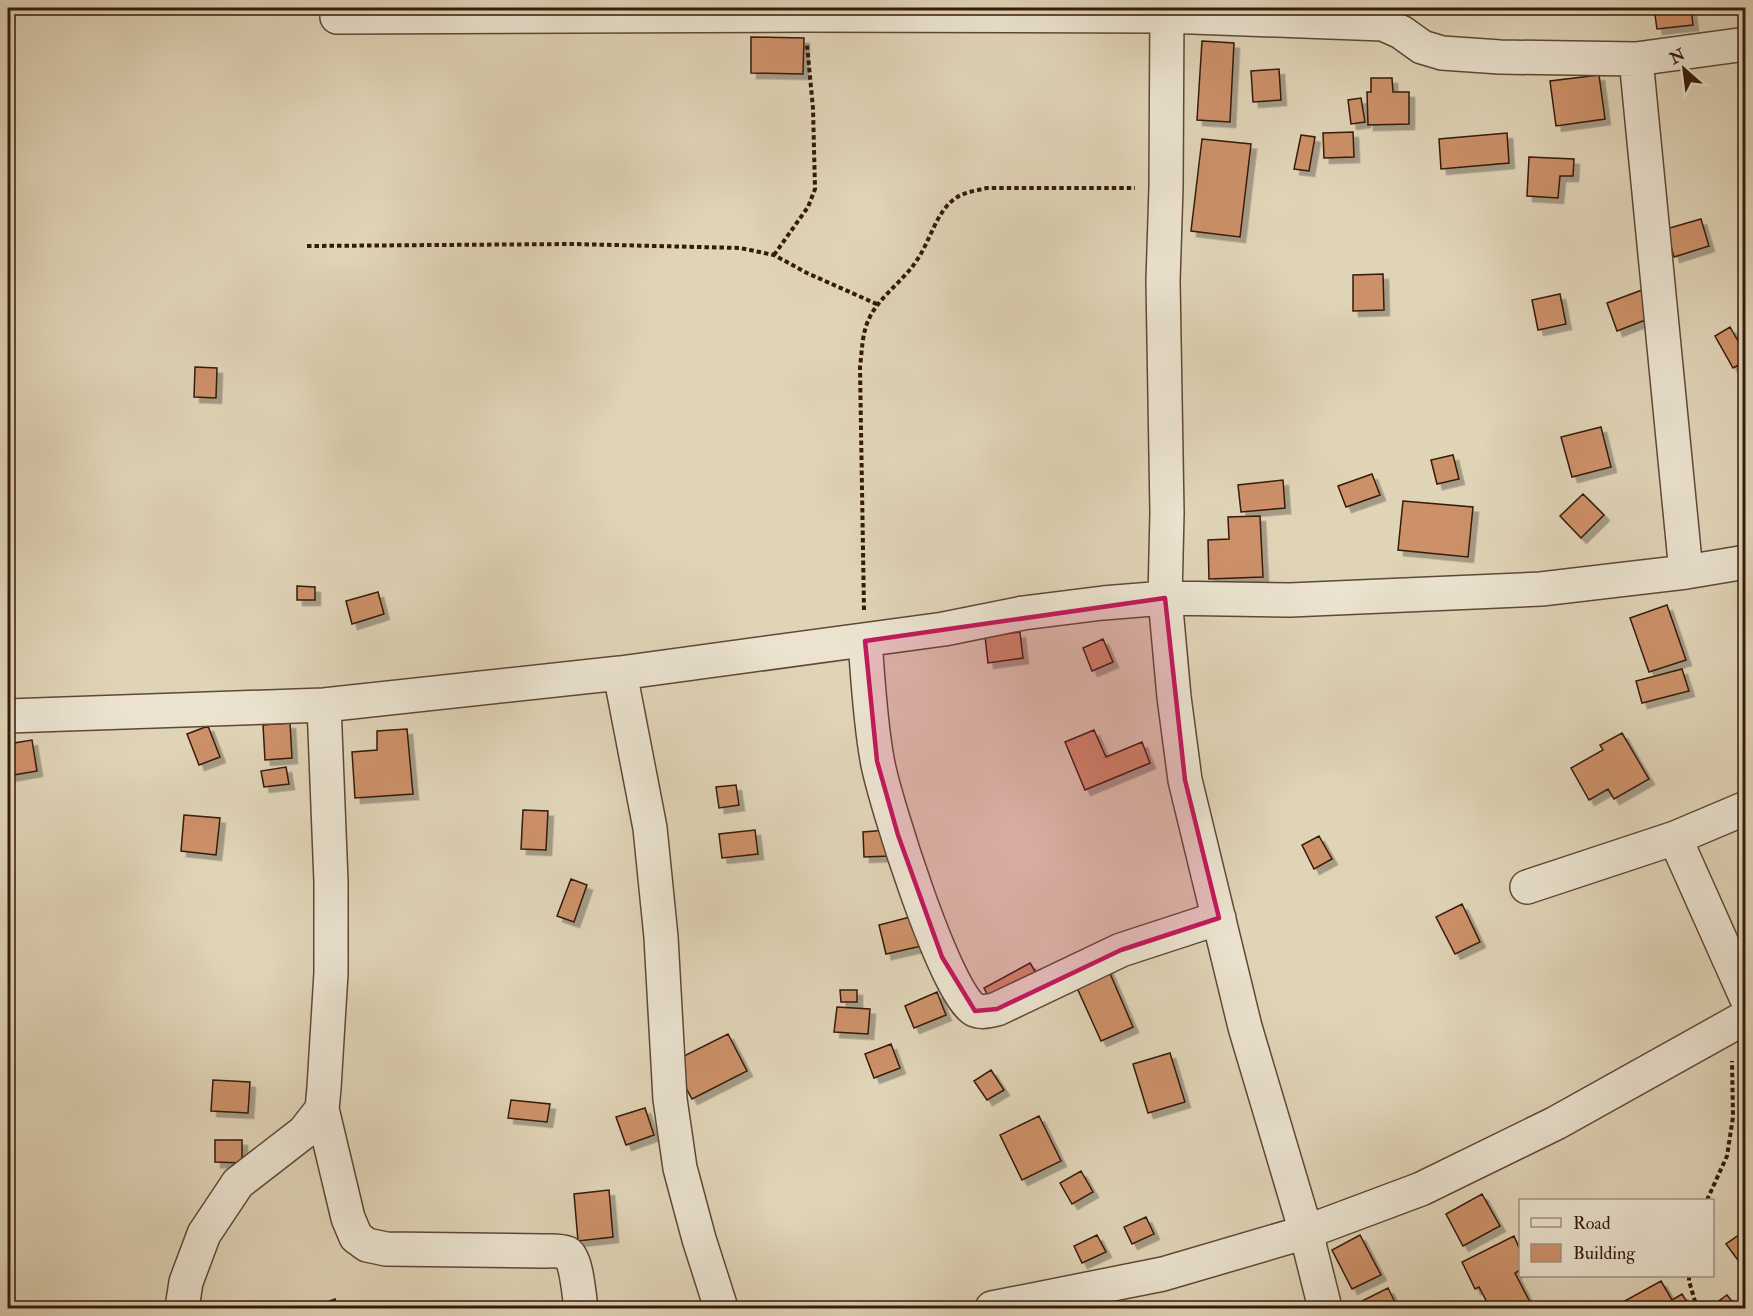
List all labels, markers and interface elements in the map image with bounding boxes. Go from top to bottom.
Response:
north arrow [1654,39,1714,99]
text: N [1666,44,1689,69]
legend [1519,1199,1714,1277]
text: Road [1573,1212,1611,1235]
text: Building [1573,1242,1636,1265]

